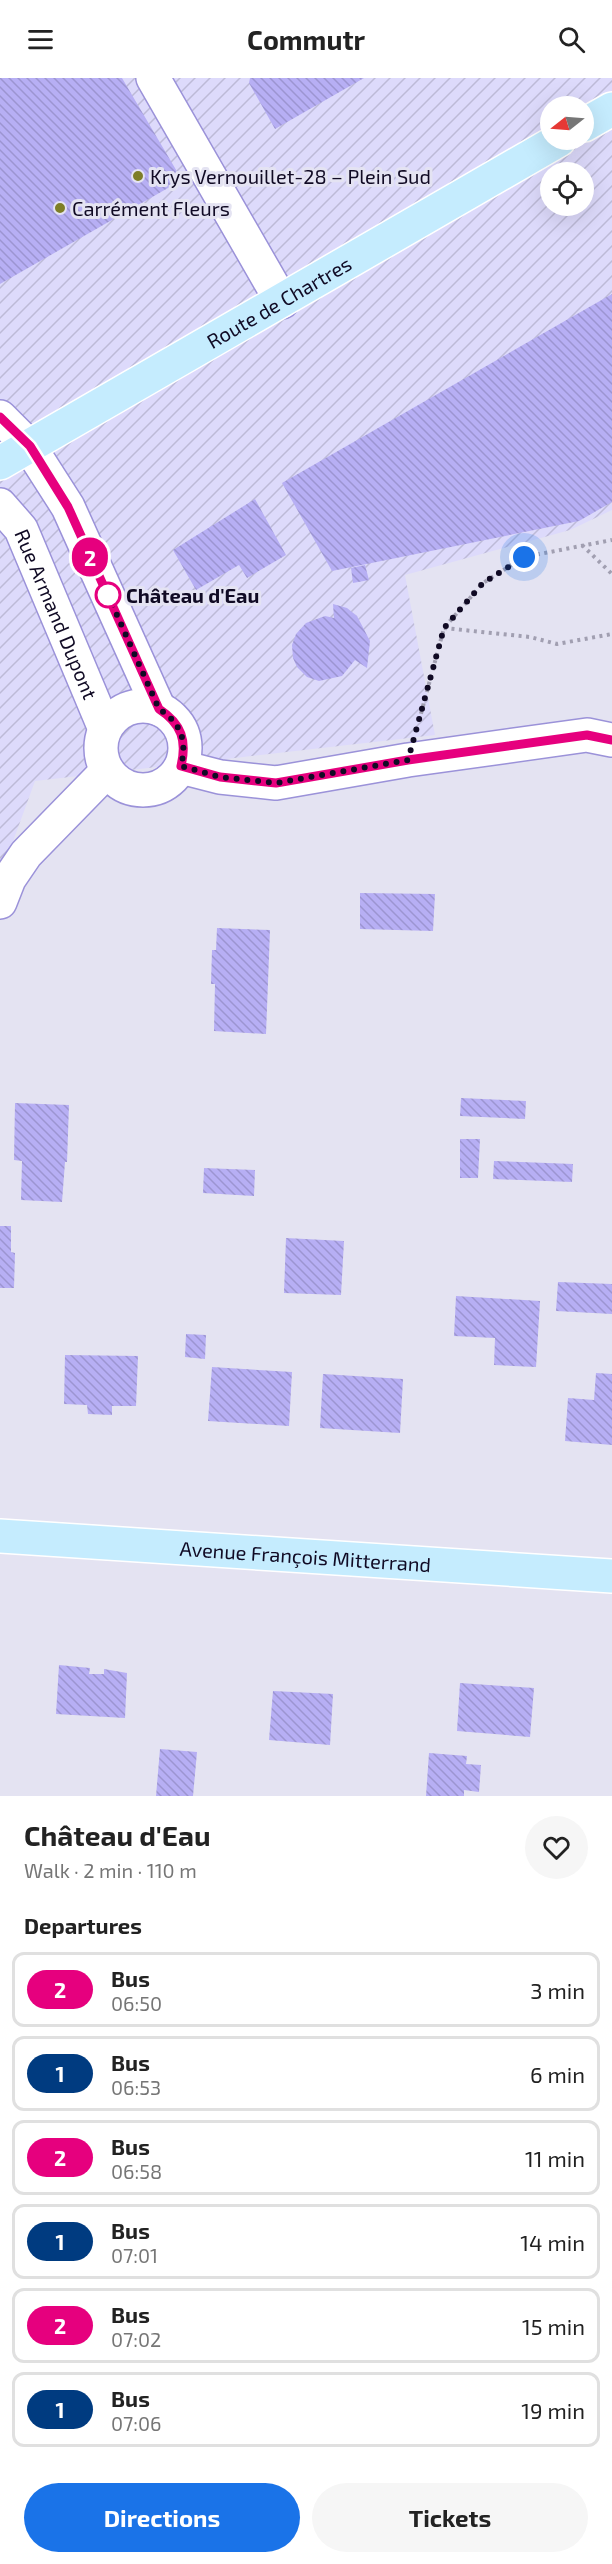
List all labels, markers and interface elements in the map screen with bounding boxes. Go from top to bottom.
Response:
icon: menu [24,23,57,56]
text: Commutr [247,23,365,55]
icon: search [555,23,588,56]
north arrow [540,96,594,150]
map controls [540,96,594,216]
button: locate [540,162,594,216]
place label: Krys Vernouillet-28 – Plein Sud [150,164,431,188]
marker: Krys Vernouillet-28 – Plein Sud [131,169,145,183]
place label: Carrément Fleurs [72,196,230,220]
marker: Carrément Fleurs [53,201,67,215]
street label: Route de Chartres [202,251,355,353]
street label: Rue Armand Dupont [10,525,103,703]
line badge: 2 [70,538,110,576]
your location [509,542,539,572]
text: 2 [84,545,96,570]
marker: Château d'Eau [95,582,121,608]
place label: Château d'Eau [126,583,259,607]
street label: Avenue François Mitterrand [179,1536,432,1576]
button: heart [525,1816,588,1879]
text: Château d'Eau [24,1818,211,1852]
text: Walk · 2 min · 110 m [24,1858,197,1882]
text: Departures [24,1912,142,1938]
text: Bus [111,1965,150,1991]
text: 2 [54,1977,66,2002]
text: 3 min [530,1977,585,2003]
text: 06:50 [111,1991,162,2015]
text: Bus [111,2049,150,2075]
text: 1 [55,2061,65,2086]
text: 6 min [530,2061,585,2087]
text: 06:53 [111,2075,161,2099]
text: Bus [111,2133,150,2159]
text: 2 [54,2145,66,2170]
text: 11 min [525,2145,585,2171]
text: 06:58 [111,2159,162,2183]
text: Bus [111,2217,150,2243]
text: 1 [55,2229,65,2254]
text: 14 min [520,2229,585,2255]
text: 07:01 [111,2243,158,2267]
text: Bus [111,2301,150,2327]
text: 2 [54,2313,66,2338]
text: 15 min [522,2313,585,2339]
text: 07:02 [111,2327,161,2351]
text: Bus [111,2385,150,2411]
text: 1 [55,2397,65,2422]
text: 19 min [521,2397,585,2423]
text: 07:06 [111,2411,162,2435]
button: Directions [24,2483,300,2552]
button: Tickets [312,2483,588,2552]

